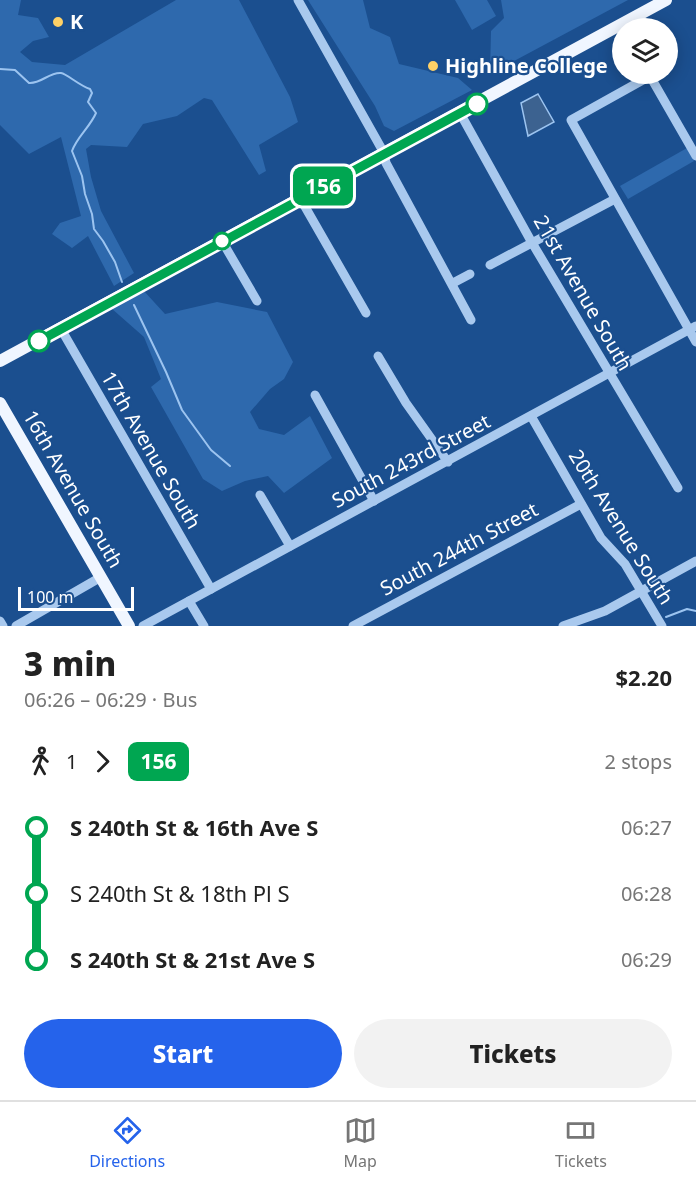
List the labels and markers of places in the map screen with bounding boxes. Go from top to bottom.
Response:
place label: K [70,8,84,35]
marker: K [51,15,65,29]
place label: Highline College [445,52,608,79]
marker: Highline College [426,59,440,73]
unlabelled marker [466,93,488,115]
unlabelled marker [213,232,231,250]
unlabelled marker [28,330,50,352]

